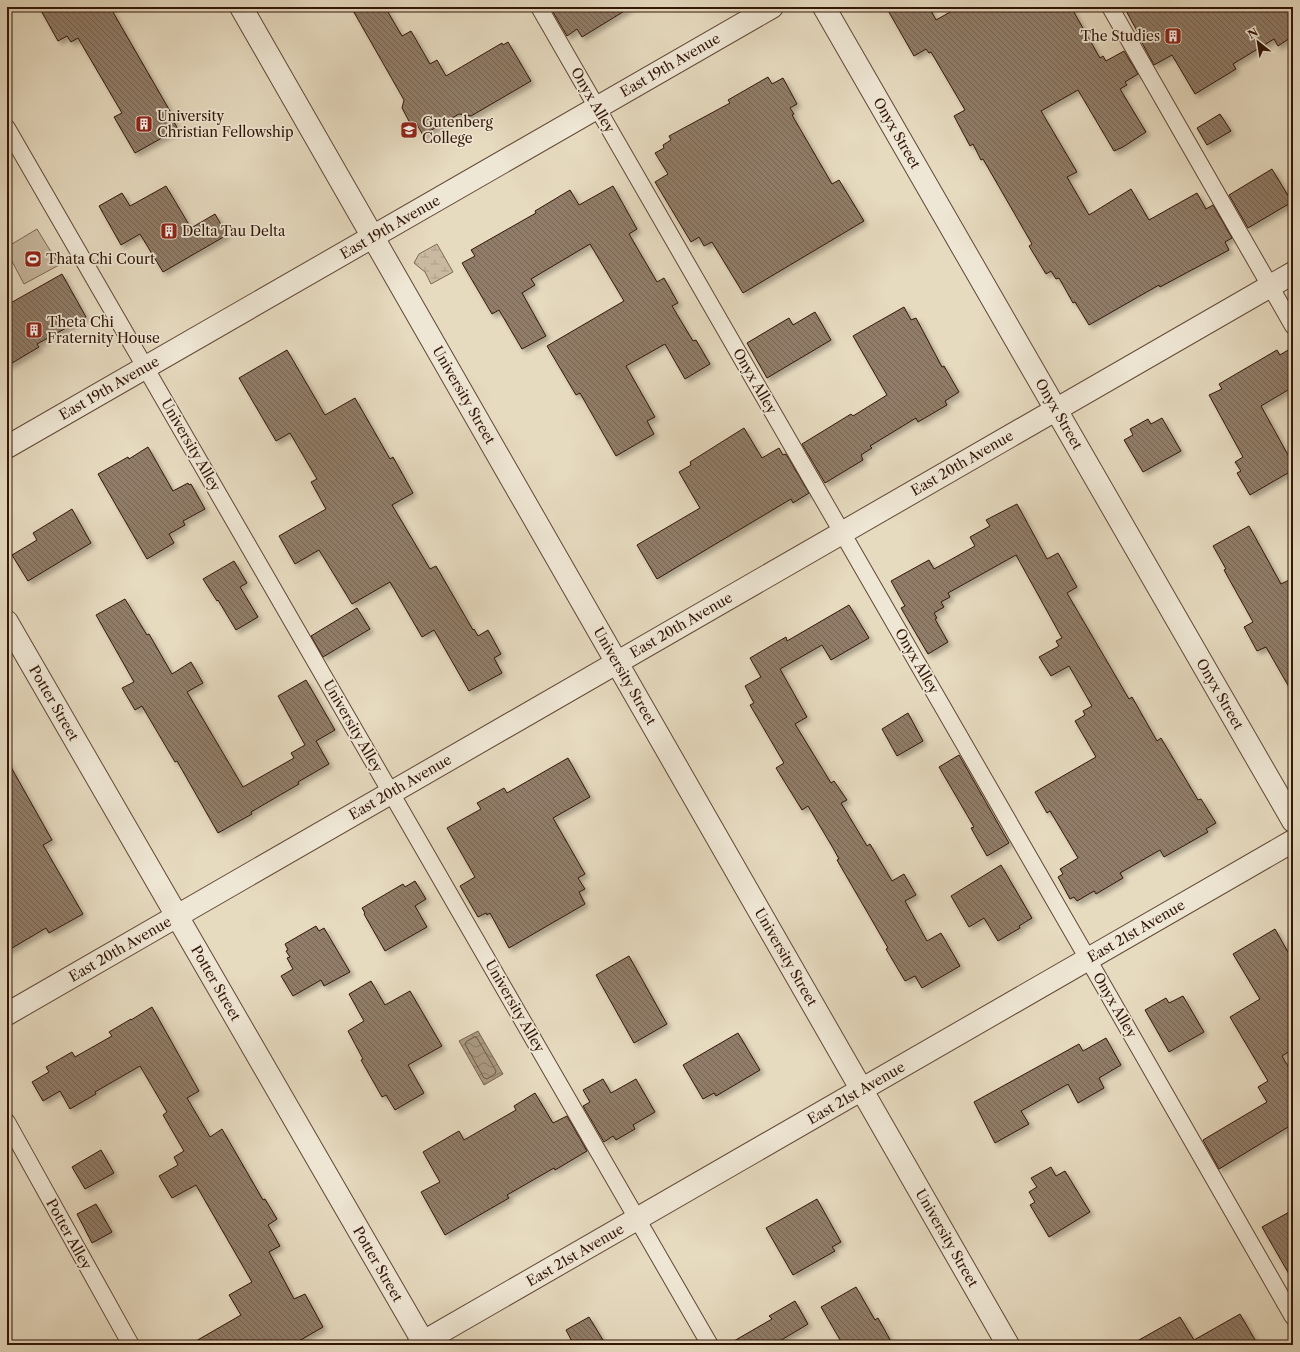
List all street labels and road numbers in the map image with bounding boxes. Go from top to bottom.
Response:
street label: East 19th Avenue [617,29,723,101]
street label: Onyx Alley [567,64,619,136]
street label: Onyx Street [869,94,925,172]
street label: East 19th Avenue [337,191,443,263]
street label: University Street [429,343,499,447]
street label: Onyx Alley [729,345,781,417]
street label: East 19th Avenue [56,352,162,424]
street label: Onyx Street [1031,375,1087,453]
street label: University Alley [157,395,225,495]
street label: East 20th Avenue [908,426,1017,500]
street label: East 20th Avenue [627,588,736,662]
street label: University Street [590,624,660,728]
street label: Onyx Alley [891,625,943,697]
street label: Onyx Street [1192,655,1248,733]
street label: Potter Street [25,662,83,744]
street label: University Alley [319,676,387,776]
street label: East 20th Avenue [346,750,455,824]
street label: East 21st Avenue [1084,896,1188,966]
street label: University Street [751,905,821,1009]
street label: East 20th Avenue [66,912,175,986]
street label: Potter Street [187,942,245,1024]
street label: University Alley [481,956,549,1056]
street label: Onyx Alley [1089,969,1141,1041]
street label: East 21st Avenue [804,1058,908,1128]
street label: University Street [912,1186,982,1290]
street label: Potter Alley [42,1196,96,1273]
street label: East 21st Avenue [523,1220,627,1290]
street label: Potter Street [349,1223,407,1305]

